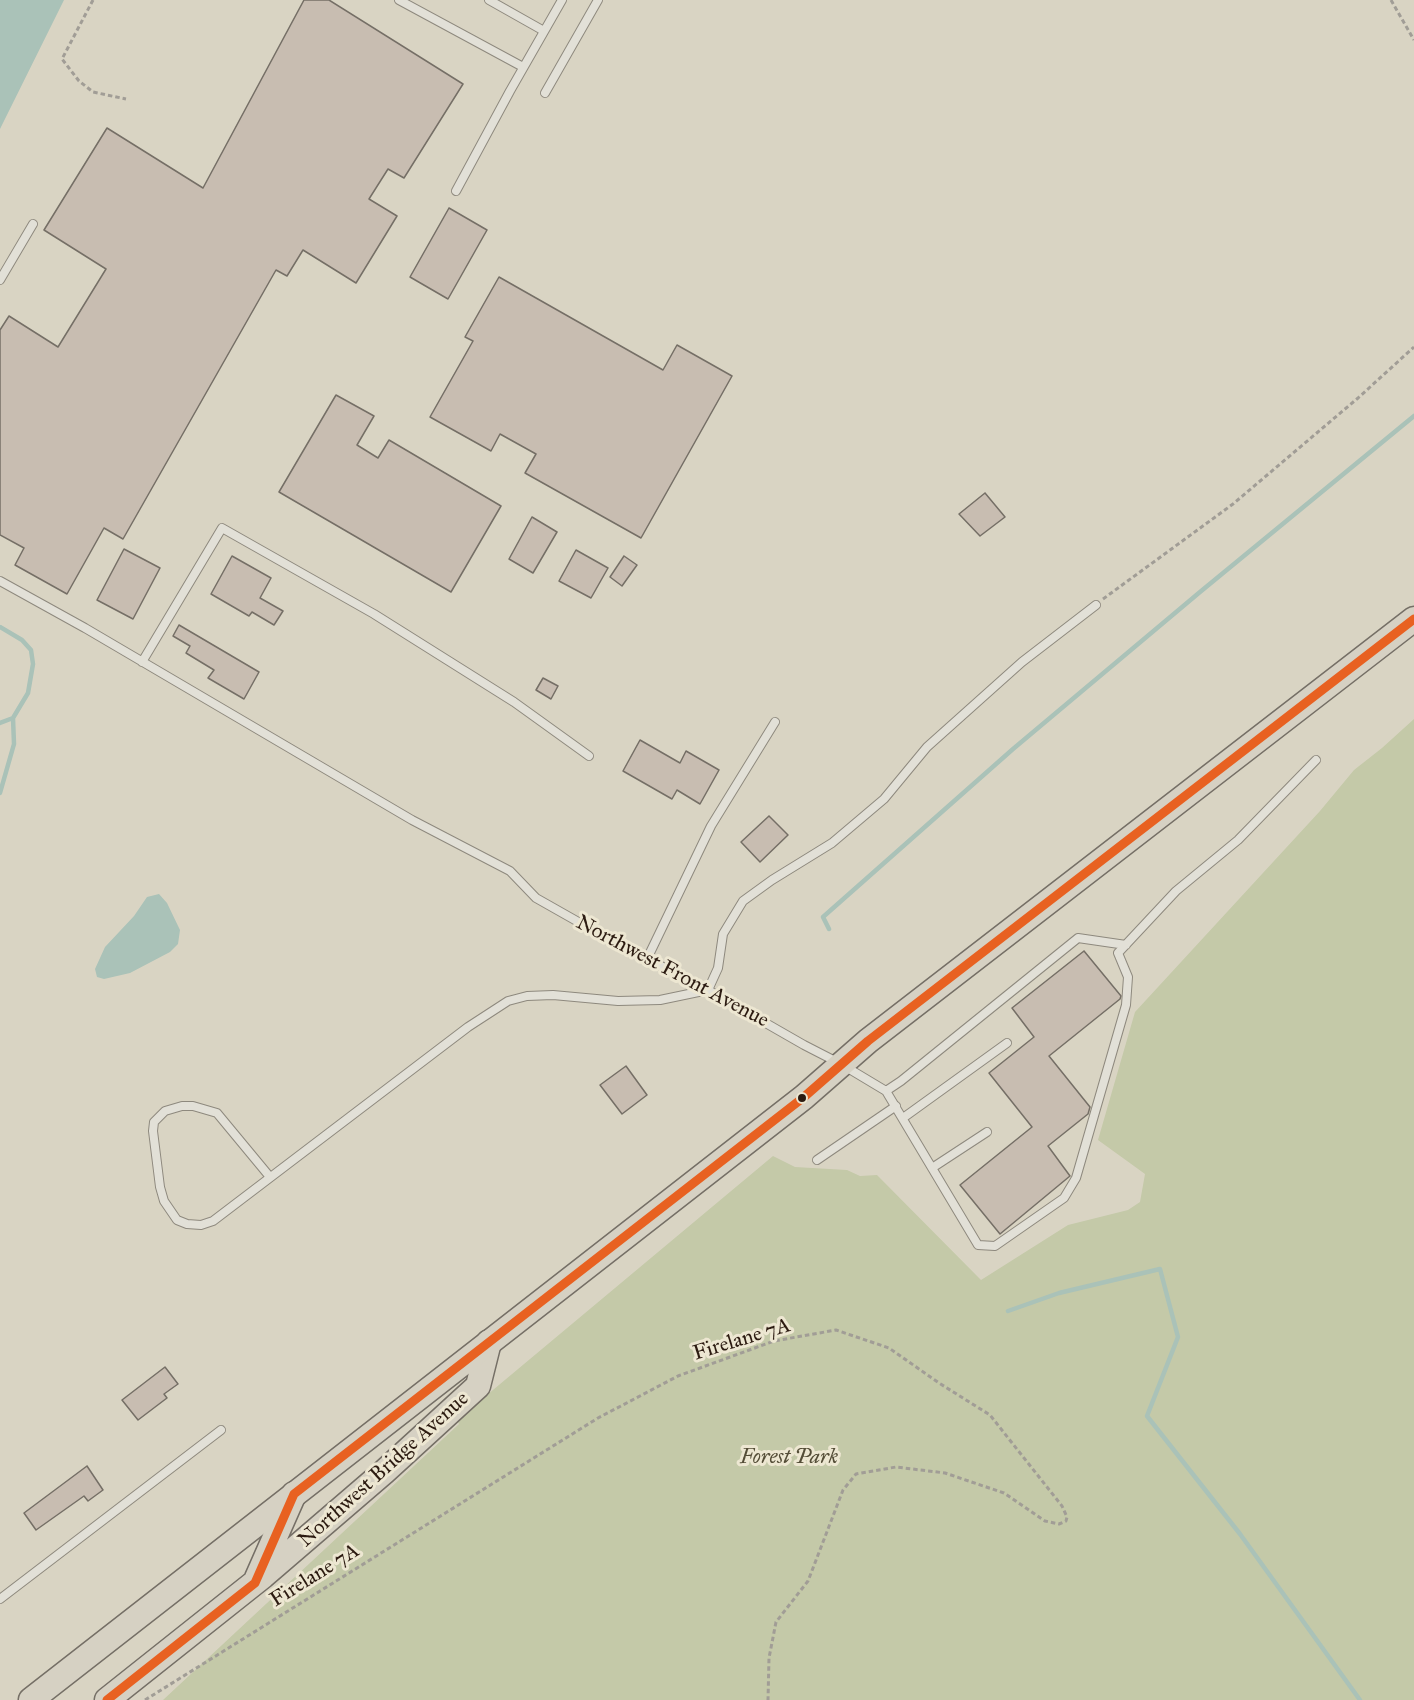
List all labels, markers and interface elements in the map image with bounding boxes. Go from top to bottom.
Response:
street label: Northwest Front Avenue [571,910,773,1034]
unlabelled marker [796,1092,808,1104]
street label: Firelane 7A [690,1313,794,1367]
street label: Northwest Bridge Avenue [294,1387,474,1553]
park label: Forest Park [740,1445,838,1471]
street label: Firelane 7A [266,1539,364,1613]

